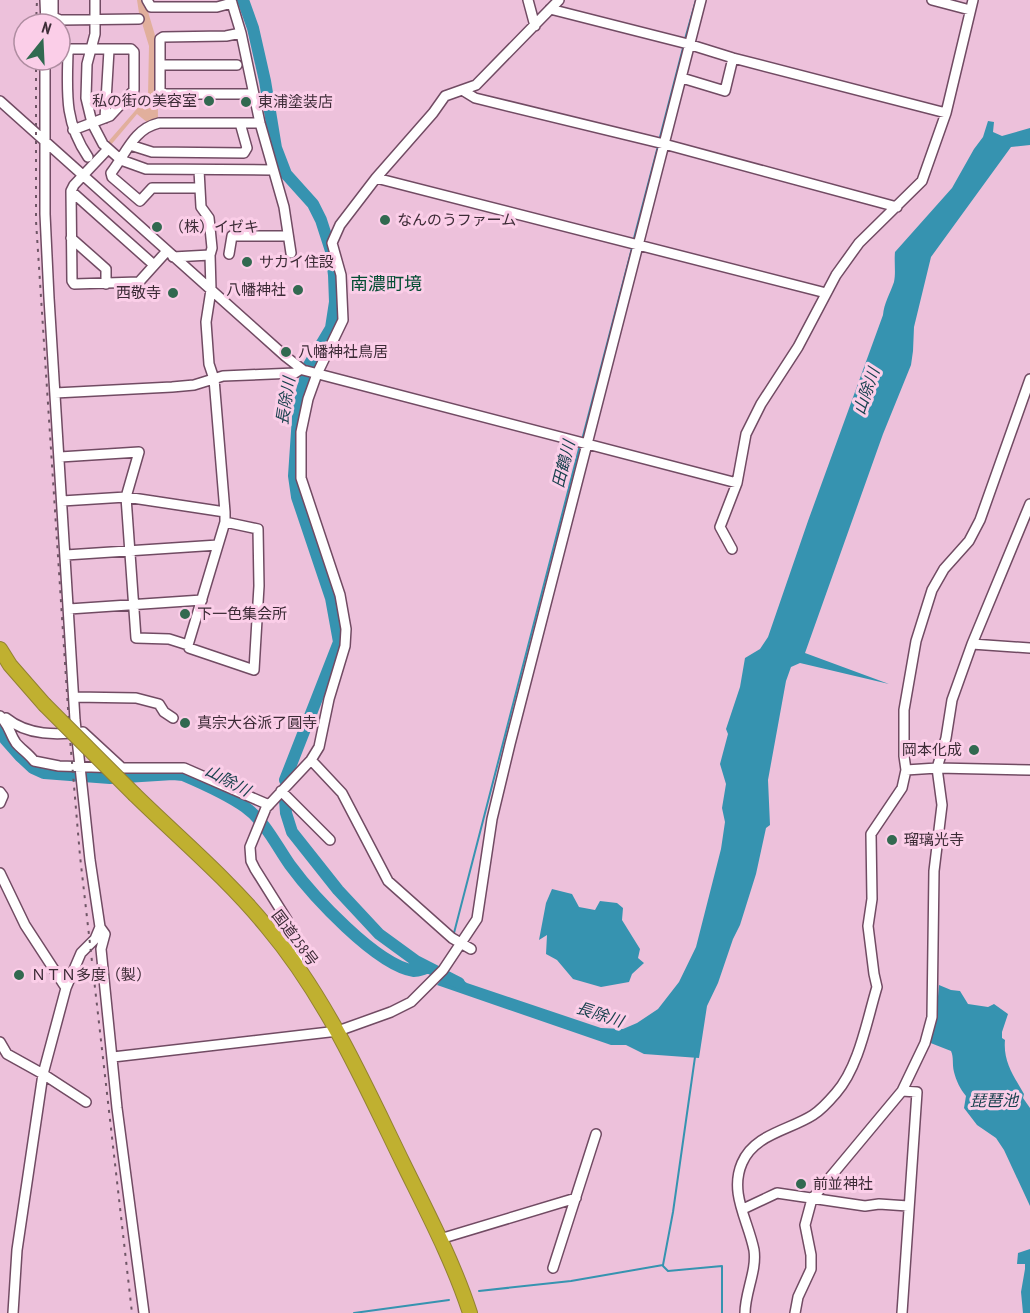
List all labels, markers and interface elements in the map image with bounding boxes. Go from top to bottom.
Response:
north arrow [12,12,72,72]
text: N [39,17,54,39]
place label: 私の街の美容室 [92,91,197,110]
place label: 東浦塗装店 [258,92,333,111]
marker: 私の街の美容室 [202,94,216,108]
marker: 東浦塗装店 [239,95,253,109]
place label: なんのうファーム [397,210,516,229]
marker: なんのうファーム [378,213,392,227]
place label: （株）イゼキ [169,217,259,236]
marker: （株）イゼキ [150,220,164,234]
place label: サカイ住設 [259,252,334,271]
marker: サカイ住設 [240,255,254,269]
district label: 南濃町境 [350,272,422,295]
place label: 八幡神社 [226,280,286,299]
place label: 西敬寺 [116,283,161,302]
marker: 八幡神社 [291,283,305,297]
marker: 西敬寺 [166,286,180,300]
place label: 八幡神社鳥居 [298,342,388,361]
marker: 八幡神社鳥居 [279,345,293,359]
water label: 山除川 [849,363,884,417]
water label: 長除川 [271,374,299,426]
water label: 田鶴川 [547,436,579,490]
place label: 下一色集会所 [197,604,287,623]
marker: 下一色集会所 [178,607,192,621]
place label: 真宗大谷派了圓寺 [197,713,317,732]
marker: 真宗大谷派了圓寺 [178,716,192,730]
place label: 岡本化成 [902,740,962,759]
marker: 岡本化成 [967,743,981,757]
water label: 山除川 [202,760,256,801]
place label: 瑠璃光寺 [904,830,964,849]
marker: 瑠璃光寺 [885,833,899,847]
street label: 国道258号 [268,906,323,969]
place label: ＮＴＮ多度（製） [31,965,151,984]
marker: ＮＴＮ多度（製） [12,968,26,982]
water label: 長除川 [574,997,628,1032]
water label: 琵琶池 [970,1090,1020,1110]
place label: 前並神社 [813,1174,873,1193]
marker: 前並神社 [794,1177,808,1191]

